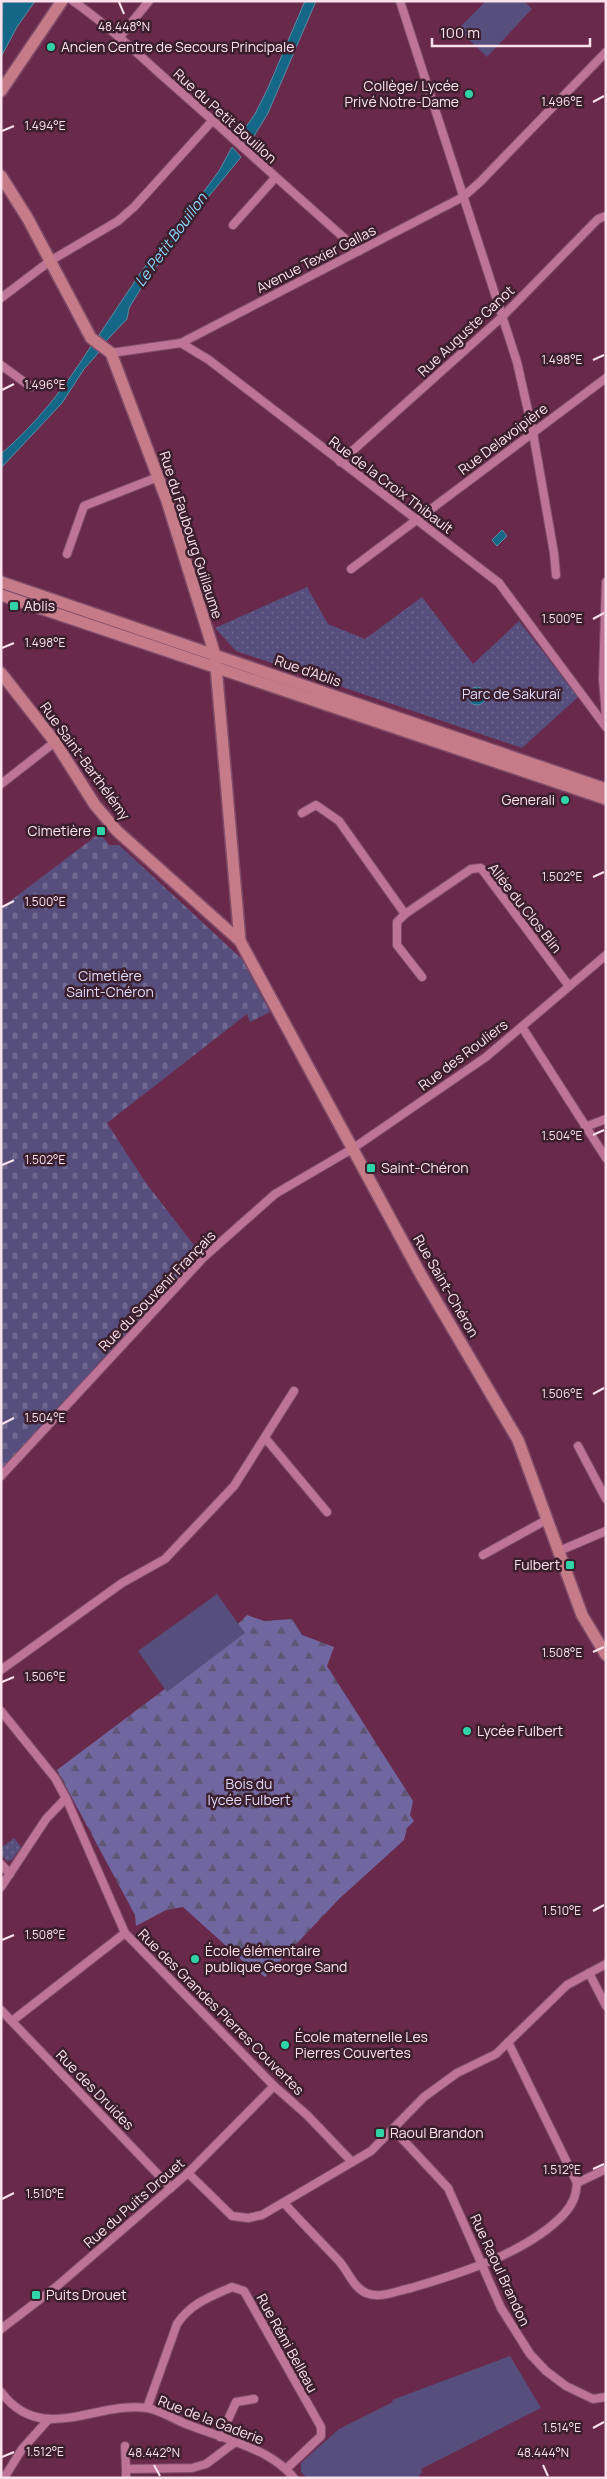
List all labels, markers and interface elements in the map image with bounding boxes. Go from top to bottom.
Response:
scale bar [432,15,590,47]
text: 48.448°N [98,18,150,35]
text: 100 m [440,22,480,43]
place label: Ancien Centre de Secours Principale [61,37,294,56]
marker: Ancien Centre de Secours Principale [45,41,57,53]
street label: Rue du Petit Bouillon [170,64,281,167]
place label: Collège/ Lycée Privé Notre-Dame [345,76,459,111]
marker: Collège/ Lycée Privé Notre-Dame [463,88,475,100]
text: 1.496°E [541,93,583,110]
text: 1.494°E [25,117,66,134]
water label: Le Petit Bouillon [129,188,212,291]
street label: Avenue Texier Gallas [253,220,379,297]
street label: Rue Auguste Ganot [413,281,518,380]
text: 1.498°E [542,351,583,368]
text: 1.496°E [24,376,66,393]
street label: Rue Delavoipière [454,399,551,479]
street label: Rue de la Croix Thibault [325,432,458,538]
street label: Rue du Faubourg Guillaume [155,449,228,621]
place label: Ablis [24,596,55,615]
marker: Ablis [8,600,20,612]
text: 1.500°E [541,610,583,627]
text: 1.498°E [25,634,66,651]
street label: Rue d'Ablis [273,650,344,691]
park label: Parc de Sakuraï [462,684,561,703]
street label: Rue Saint-Barthélémy [36,698,135,824]
place label: Generali [502,790,555,809]
marker: Generali [559,794,571,806]
place label: Cimetière [28,821,91,840]
marker: Cimetière [95,825,107,837]
street label: Allée du Clos Blin [484,859,566,957]
text: 1.502°E [542,868,582,885]
text: 1.500°E [24,893,66,910]
park label: Cimetière Saint-Chéron [66,966,154,1001]
street label: Rue des Rouliers [414,1015,511,1094]
text: 1.504°E [542,1127,583,1144]
text: 1.502°E [25,1151,65,1168]
place label: Saint-Chéron [381,1158,469,1177]
marker: Saint-Chéron [365,1162,377,1174]
street label: Rue du Souvenir Français [94,1226,219,1355]
street label: Rue Saint-Chéron [409,1231,484,1341]
text: 1.506°E [541,1385,583,1402]
text: 1.504°E [25,1409,66,1426]
place label: Fulbert [514,1555,560,1574]
marker: Fulbert [564,1559,576,1571]
text: 1.508°E [542,1644,583,1661]
text: 1.506°E [24,1668,66,1685]
place label: Lycée Fulbert [477,1721,564,1740]
marker: Lycée Fulbert [461,1725,473,1737]
park label: Bois du lycée Fulbert [207,1774,291,1809]
text: 1.510°E [543,1902,581,1919]
street label: Rue des Grandes Pierres Couvertes [134,1924,309,2099]
text: 1.508°E [25,1926,66,1943]
place label: École élémentaire publique George Sand [205,1941,347,1976]
marker: École élémentaire publique George Sand [189,1953,201,1965]
place label: École maternelle Les Pierres Couvertes [295,2027,428,2062]
marker: École maternelle Les Pierres Couvertes [279,2039,291,2051]
street label: Rue des Druides [52,2045,139,2134]
place label: Raoul Brandon [390,2123,484,2142]
marker: Raoul Brandon [374,2127,386,2139]
street label: Rue du Puits Drouet [79,2153,189,2252]
text: 1.512°E [543,2161,581,2178]
text: 1.510°E [26,2185,64,2202]
street label: Rue Raoul Brandon [466,2211,535,2329]
place label: Puits Drouet [46,2285,127,2304]
marker: Puits Drouet [30,2289,42,2301]
street label: Rue Rémi Belleau [252,2290,322,2396]
street label: Rue de la Gaderie [156,2391,267,2448]
text: 1.514°E [543,2419,581,2436]
text: 1.512°E [26,2443,64,2460]
text: 48.442°N [128,2444,180,2461]
text: 48.444°N [517,2444,569,2461]

